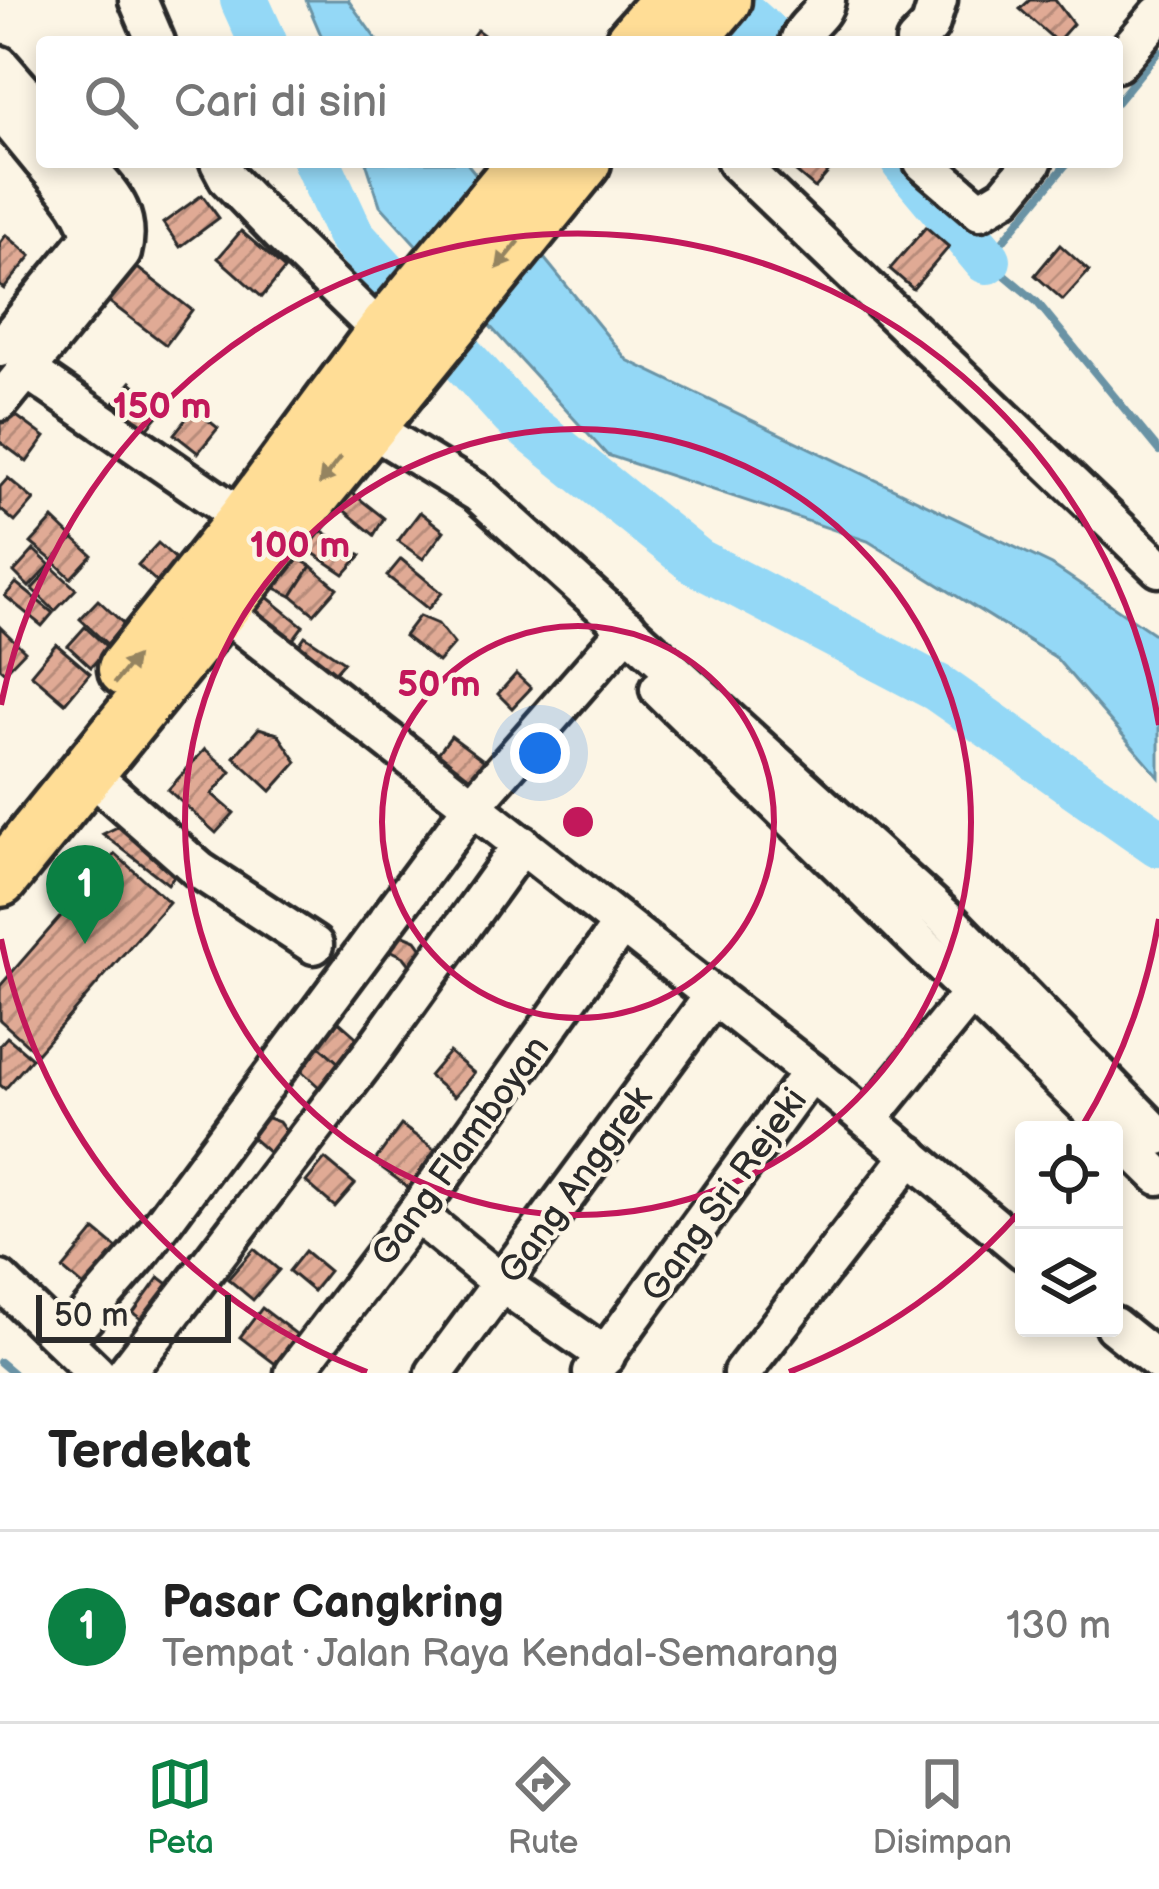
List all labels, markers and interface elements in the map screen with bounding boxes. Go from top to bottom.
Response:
search box [36,36,1123,168]
icon: search [78,69,144,135]
text: Cari di sini [174,75,388,130]
one-way arrow [495,239,521,270]
text: 150 m [113,386,211,429]
one-way arrow [318,455,343,486]
text: 100 m [250,525,350,568]
one-way arrow [112,654,137,685]
text: 50 m [397,664,481,707]
your location [510,723,570,783]
centre of rings [557,801,599,843]
pin: 1 [46,845,124,944]
street label: Gang Flamboyan [363,1028,559,1275]
street label: Gang Anggrek [490,1078,662,1293]
street label: Gang Sri Rejeki [633,1080,817,1311]
map controls [1015,1121,1123,1337]
button: locate [1015,1121,1123,1229]
button: layers [1015,1229,1123,1337]
scale bar [36,1289,231,1342]
text: 50 m [54,1296,129,1336]
text: Terdekat [48,1421,251,1482]
text: Pasar Cangkring [162,1576,504,1631]
text: 1 [79,1603,95,1650]
text: 130 m [1006,1603,1111,1650]
text: Tempat · Jalan Raya Kendal-Semarang [162,1631,839,1678]
tab: Peta [147,1751,214,1863]
tab: Rute [508,1751,578,1863]
tab: Disimpan [872,1751,1012,1863]

